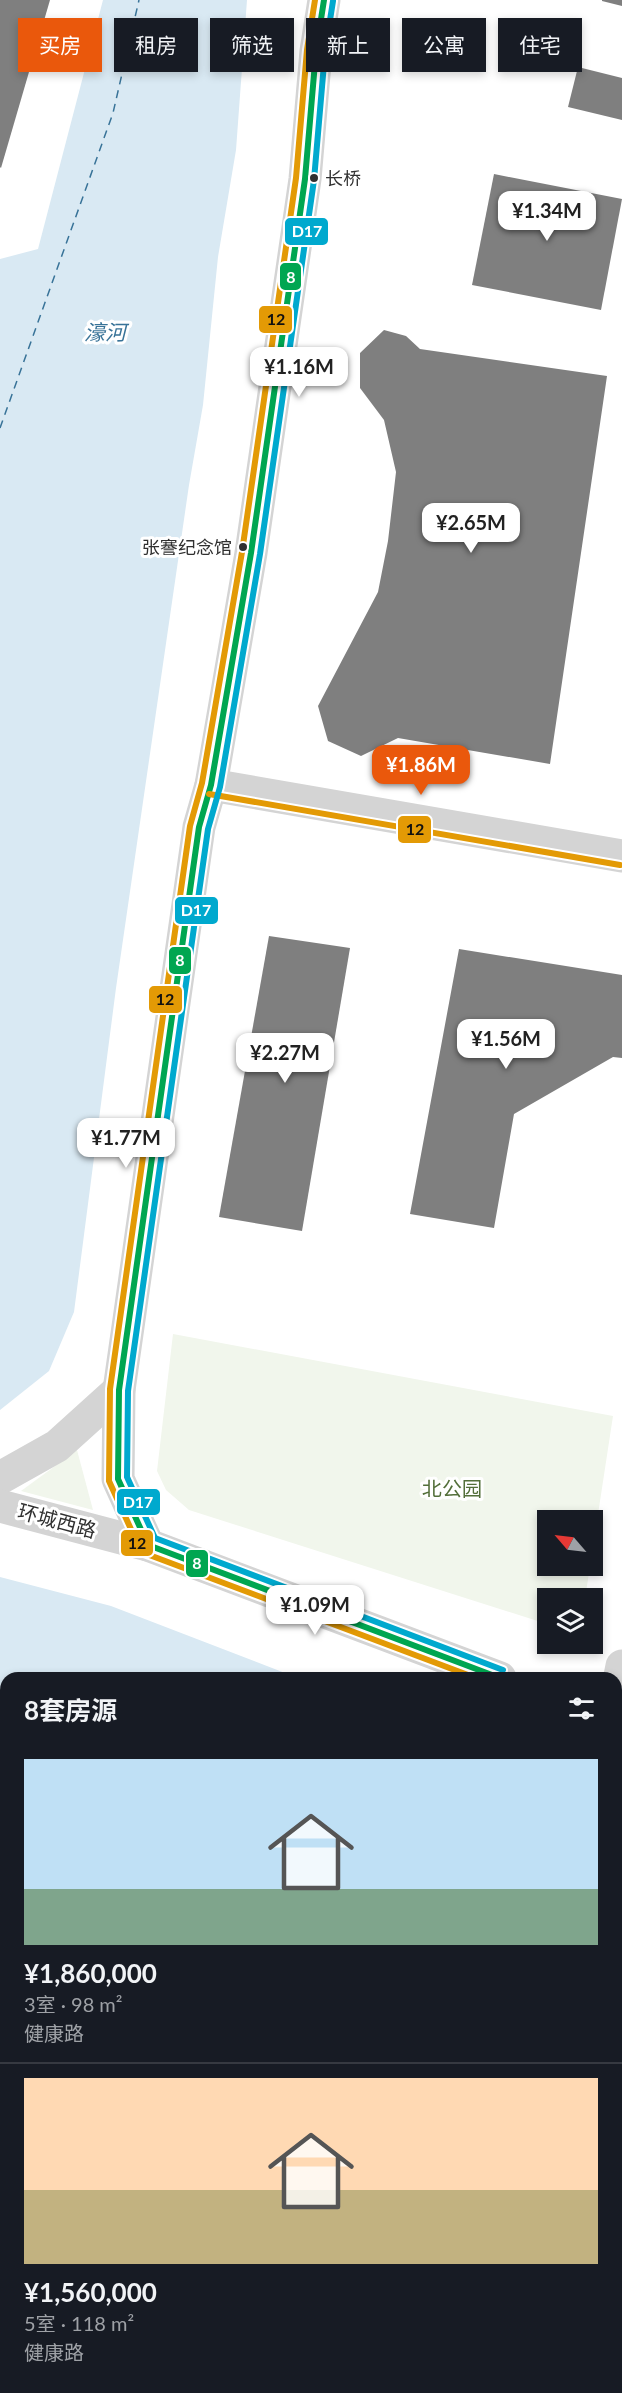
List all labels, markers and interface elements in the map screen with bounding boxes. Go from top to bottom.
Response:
chip: 买房 [18,18,102,72]
chip: 租房 [114,18,198,72]
chip: 筛选 [210,18,294,72]
chip: 新上 [306,18,390,72]
chip: 公寓 [402,18,486,72]
chip: 住宅 [498,18,582,72]
place label: 长桥 [325,167,361,189]
marker: 长桥 [308,172,320,184]
pin: ¥1.34M [498,191,596,242]
text: ¥1.34M [512,198,582,222]
line badge: D17 [284,217,329,246]
text: D17 [292,221,322,240]
line badge: 8 [279,262,302,291]
text: 8 [286,267,296,286]
line badge: 12 [258,305,293,334]
text: 12 [267,309,285,328]
water label: 濠河 [84,319,130,344]
pin: ¥1.16M [250,347,348,398]
text: ¥1.16M [264,354,334,378]
pin: ¥2.65M [422,503,520,554]
text: ¥2.65M [436,510,506,534]
place label: 张謇纪念馆 [142,536,232,558]
marker: 张謇纪念馆 [237,541,249,553]
pin: ¥1.86M [372,745,470,796]
text: ¥1.86M [386,752,456,776]
line badge: 12 [397,815,432,844]
text: 12 [406,819,424,838]
line badge: D17 [174,896,219,925]
text: D17 [181,900,211,919]
line badge: 8 [168,946,192,975]
text: 8 [175,950,185,969]
line badge: 12 [148,985,183,1014]
text: 12 [156,989,174,1008]
pin: ¥1.56M [457,1019,555,1070]
text: ¥1.56M [471,1026,541,1050]
pin: ¥2.27M [236,1033,334,1084]
text: ¥2.27M [250,1040,320,1064]
pin: ¥1.77M [77,1118,175,1169]
text: ¥1.77M [91,1125,161,1149]
park label: 北公园 [422,1476,482,1500]
line badge: D17 [116,1488,161,1516]
text: D17 [123,1492,153,1511]
street label: 环城西路 [16,1498,99,1542]
north arrow [537,1510,603,1576]
map controls [537,1510,603,1654]
line badge: 12 [120,1529,154,1557]
text: 12 [128,1533,146,1552]
line badge: 8 [185,1549,209,1578]
text: 8 [192,1553,202,1572]
pin: ¥1.09M [266,1585,364,1636]
button: layers [537,1588,603,1654]
text: ¥1.09M [280,1592,350,1616]
icon: filters [565,1692,598,1725]
text: 8套房源 [24,1694,117,1726]
icon: home [257,1798,365,1906]
text: ¥1,860,000 [24,1957,157,1989]
text: 3室 · 98 m² [24,1992,123,2016]
text: 健康路 [24,2021,84,2045]
icon: home [257,2117,365,2225]
text: ¥1,560,000 [24,2276,157,2308]
text: 5室 · 118 m² [24,2311,134,2335]
text: 健康路 [24,2340,84,2364]

